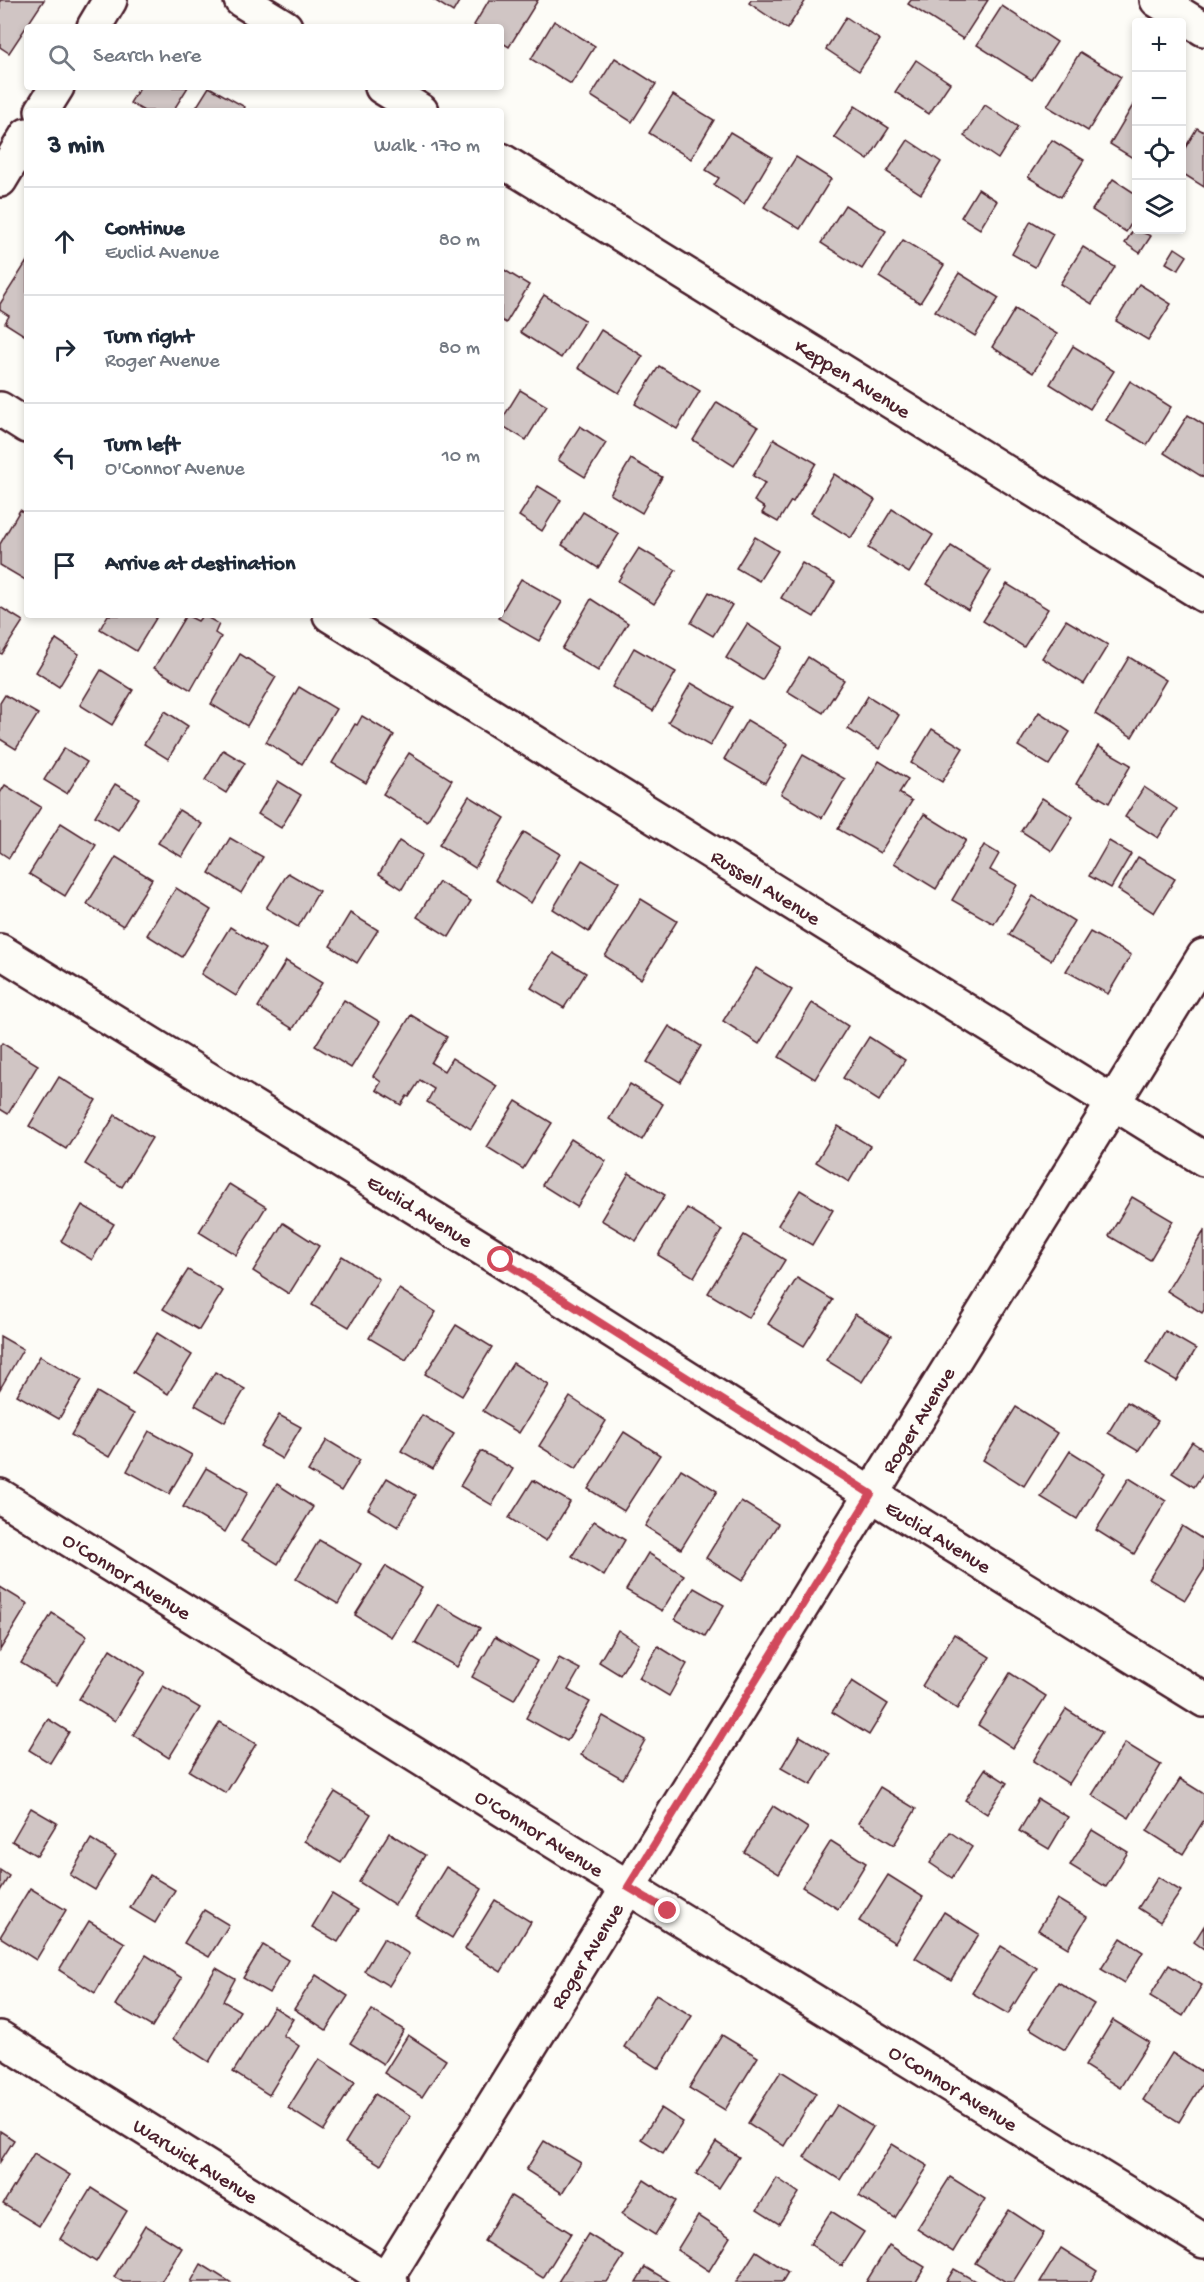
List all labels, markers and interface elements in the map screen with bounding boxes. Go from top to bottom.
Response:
map controls [1132,18,1186,234]
button: + [1132,18,1186,72]
search box [24,24,504,90]
icon: search [45,41,78,74]
text: Search here [93,44,201,70]
button: − [1132,72,1186,126]
button: locate [1132,126,1186,180]
text: 3 min [48,132,104,163]
text: Walk · 170 m [374,136,480,159]
button: layers [1132,180,1186,234]
text: Continue [105,217,185,243]
icon: ahead [48,225,81,258]
text: 80 m [439,230,480,253]
text: Euclid Avenue [105,243,219,266]
text: Turn right [105,325,193,351]
icon: right [48,333,81,366]
street label: Keppen Avenue [788,335,915,427]
text: 80 m [439,338,480,361]
text: Roger Avenue [105,351,220,374]
text: Turn left [105,433,179,459]
icon: left [48,441,81,474]
text: 10 m [442,446,480,469]
text: O'Connor Avenue [105,459,245,482]
icon: arrive [48,549,81,582]
text: Arrive at destination [105,552,295,578]
street label: Russell Avenue [705,846,825,934]
street label: Euclid Avenue [361,1171,477,1256]
route start [487,1246,513,1272]
street label: Roger Avenue [878,1363,963,1479]
street label: Euclid Avenue [879,1497,995,1582]
street label: O'Connor Avenue [57,1529,195,1628]
street label: O'Connor Avenue [469,1786,608,1885]
route end [654,1897,680,1923]
street label: Roger Avenue [547,1899,632,2015]
street label: O'Connor Avenue [883,2041,1022,2140]
street label: Warwick Avenue [127,2115,262,2212]

